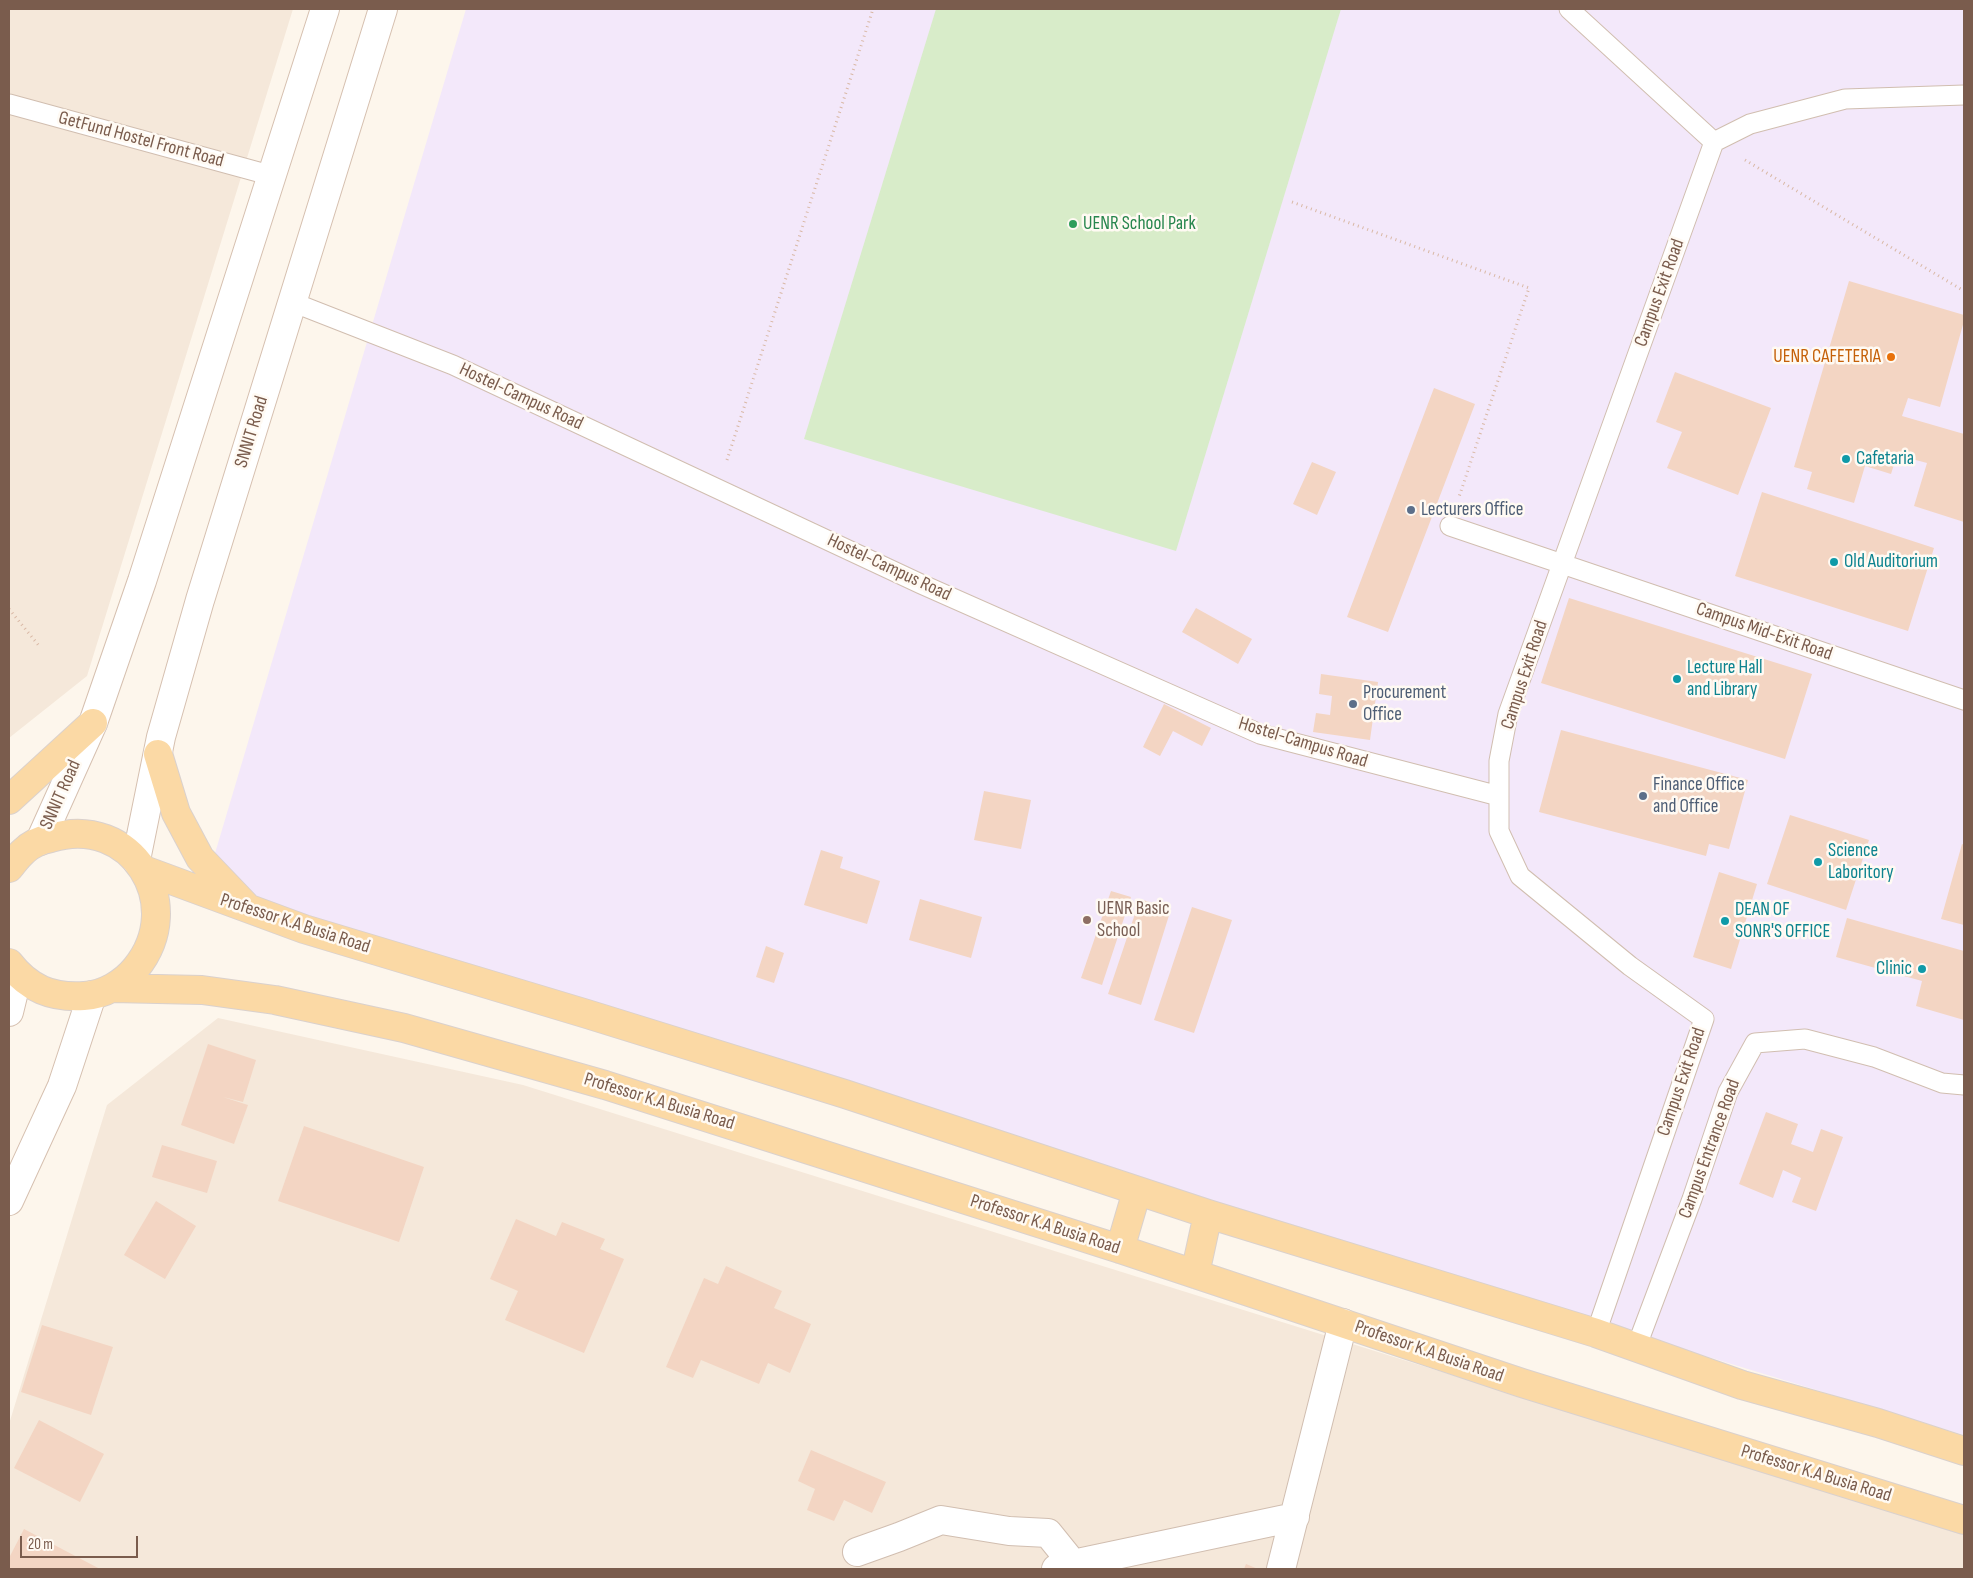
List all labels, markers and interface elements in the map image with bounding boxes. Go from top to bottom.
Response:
street label: GetFund Hostel Front Road [56,107,226,173]
place label: UENR School Park [1083,213,1196,235]
marker: UENR School Park [1067,218,1079,230]
street label: Campus Exit Road [1630,236,1690,350]
place label: UENR CAFETERIA [1773,346,1881,368]
marker: UENR CAFETERIA [1885,351,1897,363]
street label: Hostel-Campus Road [456,358,586,436]
street label: SNNIT Road [230,393,274,471]
place label: Cafetaria [1856,448,1914,470]
marker: Cafetaria [1840,453,1852,465]
place label: Lecturers Office [1421,499,1523,521]
marker: Lecturers Office [1405,504,1417,516]
street label: Hostel-Campus Road [824,529,954,607]
place label: Old Auditorium [1844,551,1938,573]
marker: Old Auditorium [1828,556,1840,568]
street label: Campus Mid-Exit Road [1693,598,1835,666]
street label: Campus Exit Road [1497,618,1553,732]
place label: Lecture Hall and Library [1687,657,1763,701]
marker: Lecture Hall and Library [1671,673,1683,685]
place label: Procurement Office [1363,682,1446,726]
marker: Procurement Office [1347,698,1359,710]
street label: Hostel-Campus Road [1236,713,1370,773]
street label: SNNIT Road [36,757,86,833]
place label: Finance Office and Office [1653,774,1745,818]
marker: Finance Office and Office [1637,790,1649,802]
place label: Science Laboritory [1828,840,1894,884]
marker: Science Laboritory [1812,856,1824,868]
street label: Professor K.A Busia Road [217,889,373,959]
place label: UENR Basic School [1097,898,1170,942]
place label: DEAN OF SONR'S OFFICE [1735,899,1830,943]
marker: UENR Basic School [1081,914,1093,926]
marker: DEAN OF SONR'S OFFICE [1719,915,1731,927]
place label: Clinic [1876,958,1912,980]
marker: Clinic [1916,963,1928,975]
street label: Campus Exit Road [1653,1025,1711,1139]
street label: Professor K.A Busia Road [581,1068,737,1136]
street label: Campus Entrance Road [1674,1076,1746,1222]
street label: Professor K.A Busia Road [967,1190,1123,1260]
street label: Professor K.A Busia Road [1352,1316,1506,1388]
street label: Professor K.A Busia Road [1738,1440,1894,1508]
scale bar [22,1526,140,1558]
text: 20 m [28,1535,53,1554]

